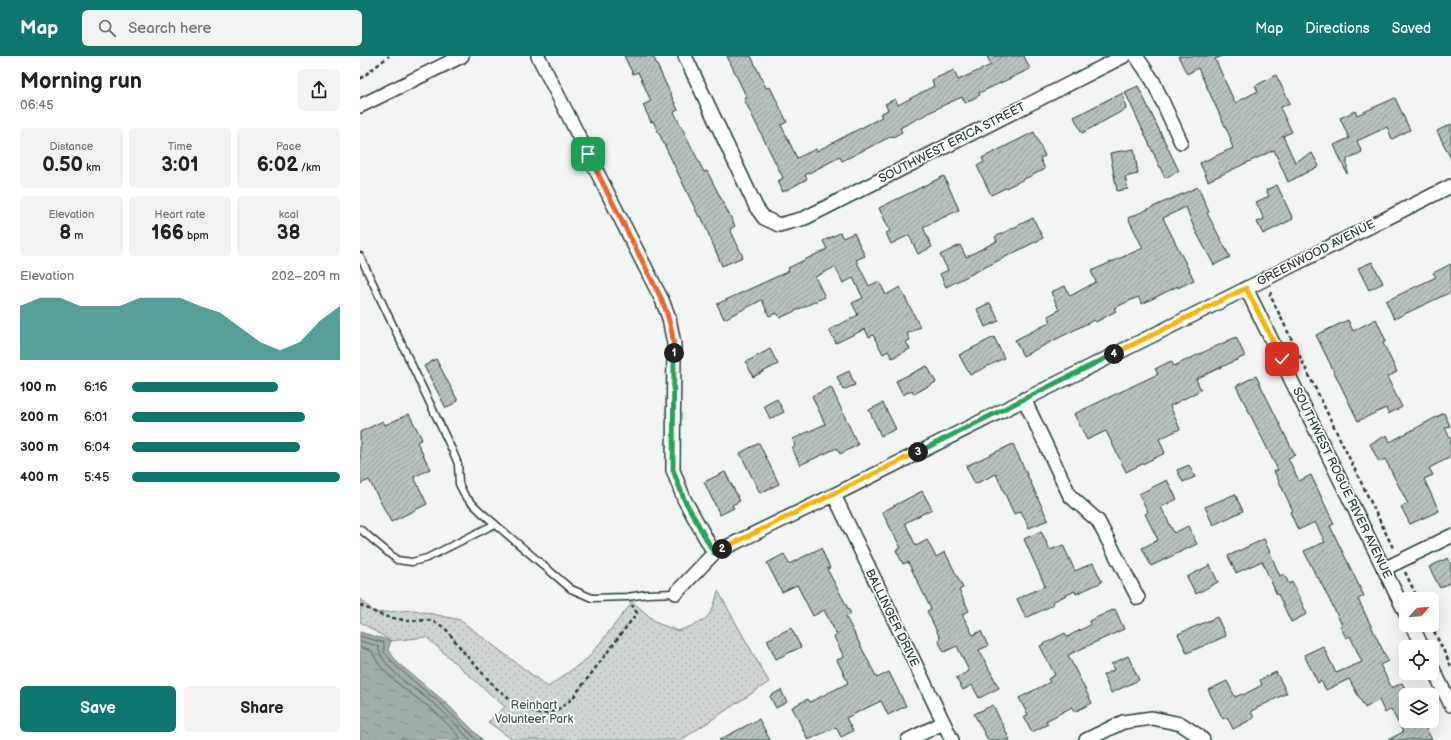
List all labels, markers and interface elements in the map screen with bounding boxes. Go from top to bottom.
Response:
search box [82,10,362,46]
text: Map [20,17,58,40]
icon: search [96,17,118,39]
text: Search here [128,19,211,38]
text: Map [1255,20,1283,37]
text: Directions [1305,20,1370,37]
text: Saved [1392,20,1431,37]
text: Morning run [20,68,142,95]
button: share [298,69,340,111]
text: 06:45 [20,97,54,113]
street label: SOUTHWEST ERICA STREET [876,99,1028,187]
pin [571,137,605,171]
text: Distance [49,140,93,153]
text: Time [168,140,192,153]
text: Pace [276,140,301,153]
icon: arrive [577,143,599,165]
text: 0.50 [42,153,83,177]
text: 3:01 [161,153,199,177]
text: 6:02 [257,153,298,177]
text: km [83,161,101,174]
text: /km [298,161,321,174]
text: Elevation [48,208,94,221]
text: Heart rate [155,208,205,221]
text: kcal [279,208,299,221]
street label: GREENWOOD AVENUE [1254,217,1378,289]
text: 8 [59,221,71,245]
text: 166 [151,221,184,245]
text: 38 [277,221,301,245]
text: m [71,229,83,242]
text: bpm [184,229,209,242]
text: Elevation [20,268,74,284]
text: 202–209 m [271,268,340,284]
pin [1265,342,1299,376]
pin: 1 [664,343,684,363]
pin: 4 [1104,344,1124,364]
text: 1 [672,346,676,359]
text: 4 [1111,347,1117,360]
icon: check [1271,348,1293,370]
text: 100 m [20,379,56,395]
text: 6:16 [84,379,108,395]
street label: SOUTHWEST ROGUE RIVER AVENUE [1289,385,1395,581]
text: 200 m [20,409,58,425]
text: 6:01 [84,409,107,425]
text: 300 m [20,439,58,455]
text: 6:04 [84,439,110,455]
pin: 3 [908,442,928,462]
text: 3 [915,445,921,458]
text: 400 m [20,469,58,485]
text: 5:45 [84,469,109,485]
pin: 2 [712,539,732,559]
text: 2 [719,542,725,555]
street label: BALLINGER DRIVE [862,567,922,669]
north arrow [1399,592,1439,632]
map controls [1399,592,1439,728]
button: locate [1399,640,1439,680]
button: Save [20,686,176,732]
button: Share [184,686,340,732]
button: layers [1399,688,1439,728]
park label: Reinhart Volunteer Park [495,698,573,727]

